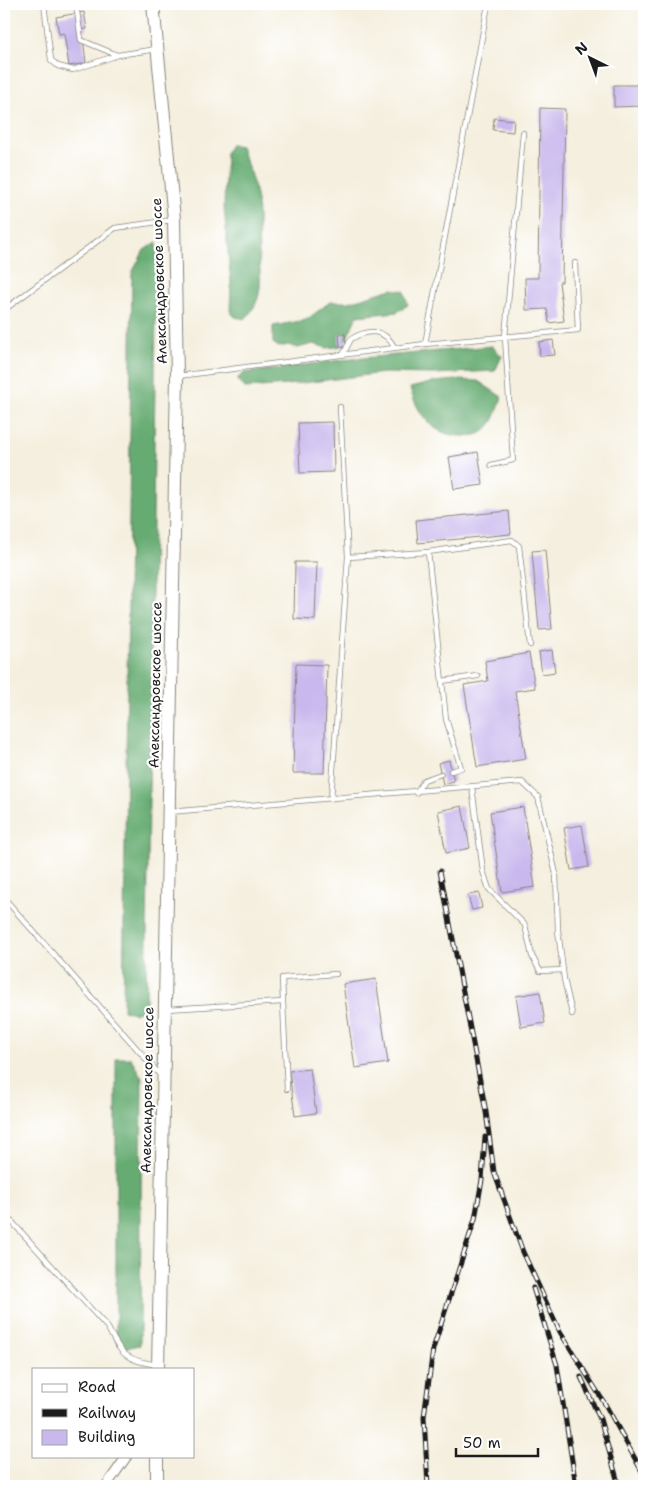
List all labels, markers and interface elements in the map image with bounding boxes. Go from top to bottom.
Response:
north arrow [566,32,616,82]
text: N [571,38,591,59]
street label: Александровское шоссе [147,197,171,365]
street label: Александровское шоссе [145,602,165,768]
street label: Александровское шоссе [137,1007,157,1173]
legend [32,1368,195,1458]
text: Road [78,1377,116,1397]
text: Railway [78,1403,136,1423]
scale bar [456,1425,538,1457]
text: Building [78,1427,135,1447]
text: 50 m [463,1433,501,1453]

